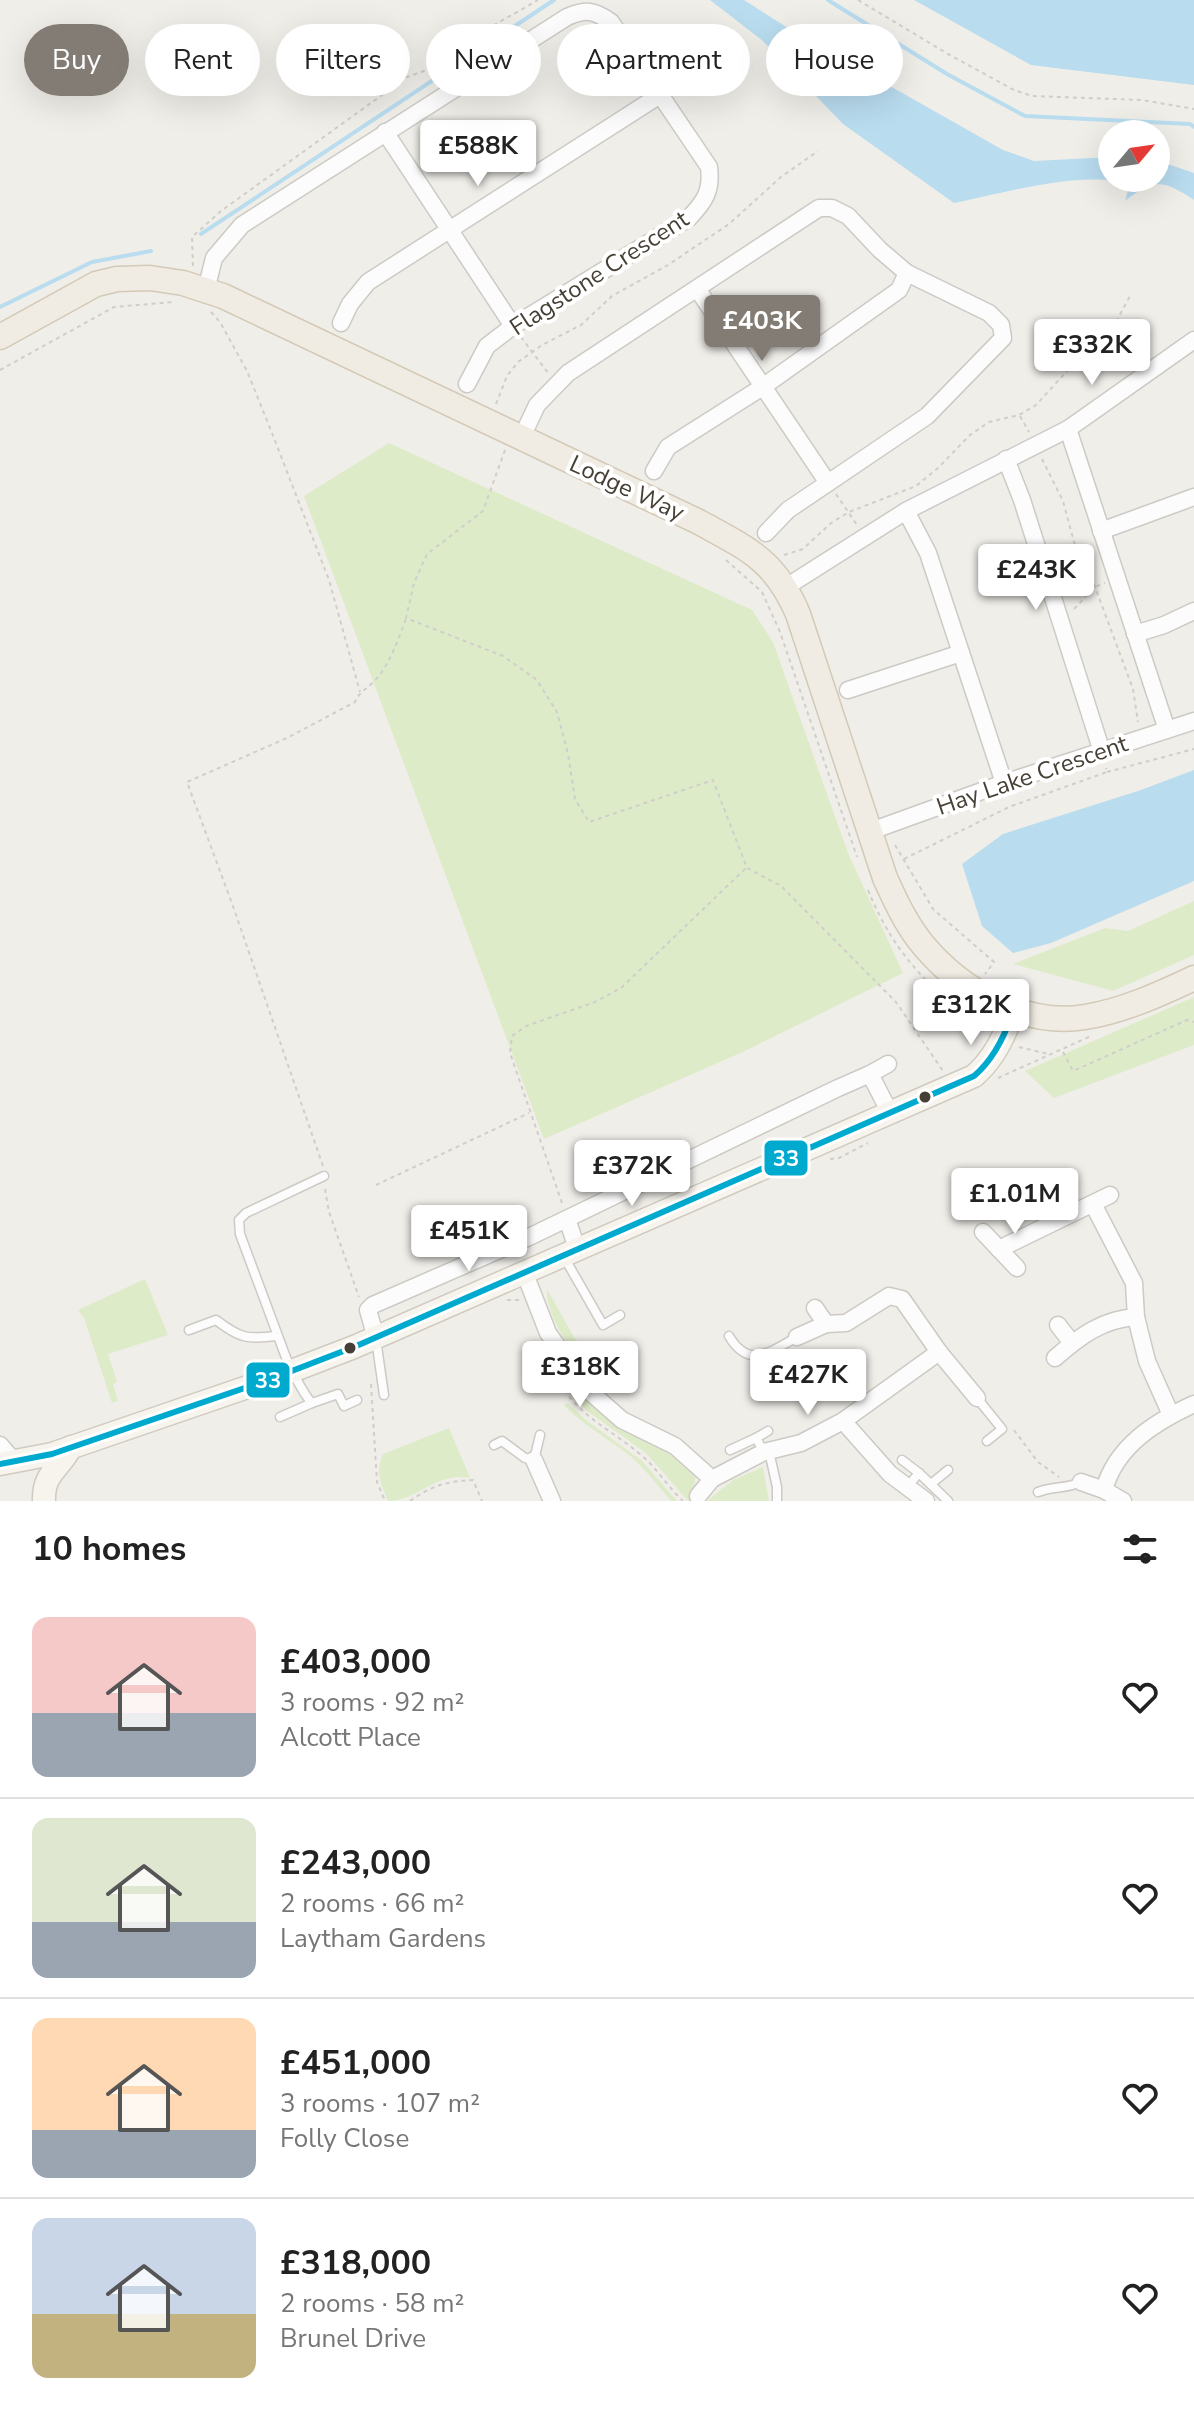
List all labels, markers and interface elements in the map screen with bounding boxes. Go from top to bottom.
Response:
chip: Buy [24,24,129,96]
chip: Rent [145,24,260,96]
chip: Filters [276,24,410,96]
chip: New [426,24,541,96]
chip: Apartment [557,24,750,96]
chip: House [766,24,903,96]
pin: £588K [422,120,534,188]
north arrow [1098,120,1170,192]
map controls [1098,120,1170,192]
text: £588K [438,128,518,163]
street label: Flagstone Crescent [503,203,695,343]
pin: £403K [706,295,818,363]
text: £403K [722,303,802,338]
pin: £332K [1036,319,1148,387]
text: £332K [1052,327,1132,362]
street label: Lodge Way [564,447,690,529]
pin: £243K [980,544,1092,612]
text: £243K [996,552,1076,587]
street label: Hay Lake Crescent [932,727,1132,823]
pin: £312K [915,979,1027,1047]
text: £312K [931,987,1011,1022]
unlabelled marker [917,1089,933,1105]
line badge: 33 [763,1139,809,1177]
pin: £372K [576,1140,688,1208]
text: 33 [773,1144,799,1174]
text: £372K [592,1148,672,1183]
pin: £1.01M [950,1168,1080,1236]
text: £1.01M [969,1176,1061,1211]
pin: £451K [413,1205,525,1273]
text: £451K [429,1213,509,1248]
unlabelled marker [342,1340,358,1356]
pin: £318K [524,1341,636,1409]
text: £318K [540,1349,620,1384]
pin: £427K [752,1349,864,1417]
text: £427K [768,1357,848,1392]
line badge: 33 [245,1361,291,1399]
text: 33 [255,1366,281,1396]
text: 10 homes [32,1526,186,1572]
icon: filters [1118,1527,1162,1571]
text: £403,000 [280,1639,431,1685]
icon: home [96,1649,192,1745]
icon: heart [1118,1675,1162,1719]
text: 3 rooms · 92 m² [280,1685,464,1720]
text: Alcott Place [280,1720,421,1755]
text: £243,000 [280,1840,431,1886]
icon: home [96,1850,192,1946]
icon: heart [1118,1876,1162,1920]
text: 2 rooms · 66 m² [280,1886,464,1921]
text: Laytham Gardens [280,1921,486,1956]
text: £451,000 [280,2040,431,2086]
icon: home [96,2050,192,2146]
icon: heart [1118,2076,1162,2120]
text: 3 rooms · 107 m² [280,2086,480,2121]
text: Folly Close [280,2121,409,2156]
text: £318,000 [280,2240,431,2286]
icon: home [96,2250,192,2346]
icon: heart [1118,2276,1162,2320]
text: 2 rooms · 58 m² [280,2286,464,2321]
text: Brunel Drive [280,2321,426,2356]

